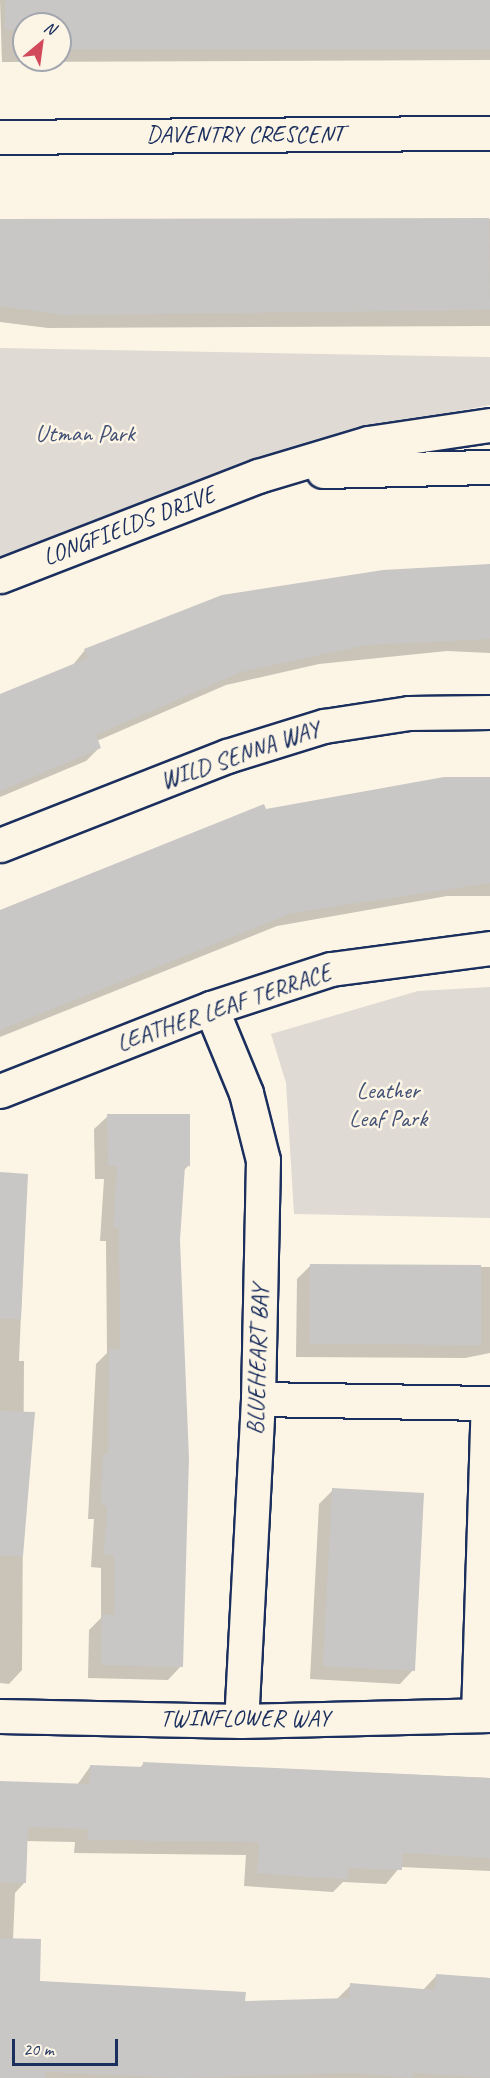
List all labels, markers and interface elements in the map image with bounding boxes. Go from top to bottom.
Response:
north arrow [12,12,72,72]
text: N [41,17,59,39]
street label: DAVENTRY CRESCENT [146,121,344,149]
park label: Utman Park [35,420,135,448]
street label: LONGFIELDS DRIVE [39,480,219,572]
street label: WILD SENNA WAY [157,714,323,796]
street label: LEATHER LEAF TERRACE [113,958,335,1058]
park label: Leather Leaf Park [349,1077,427,1133]
street label: BLUEHEART BAY [241,1284,275,1436]
street label: TWINFLOWER WAY [160,1705,330,1733]
scale bar [15,2027,122,2065]
text: 20 m [23,2038,54,2060]

